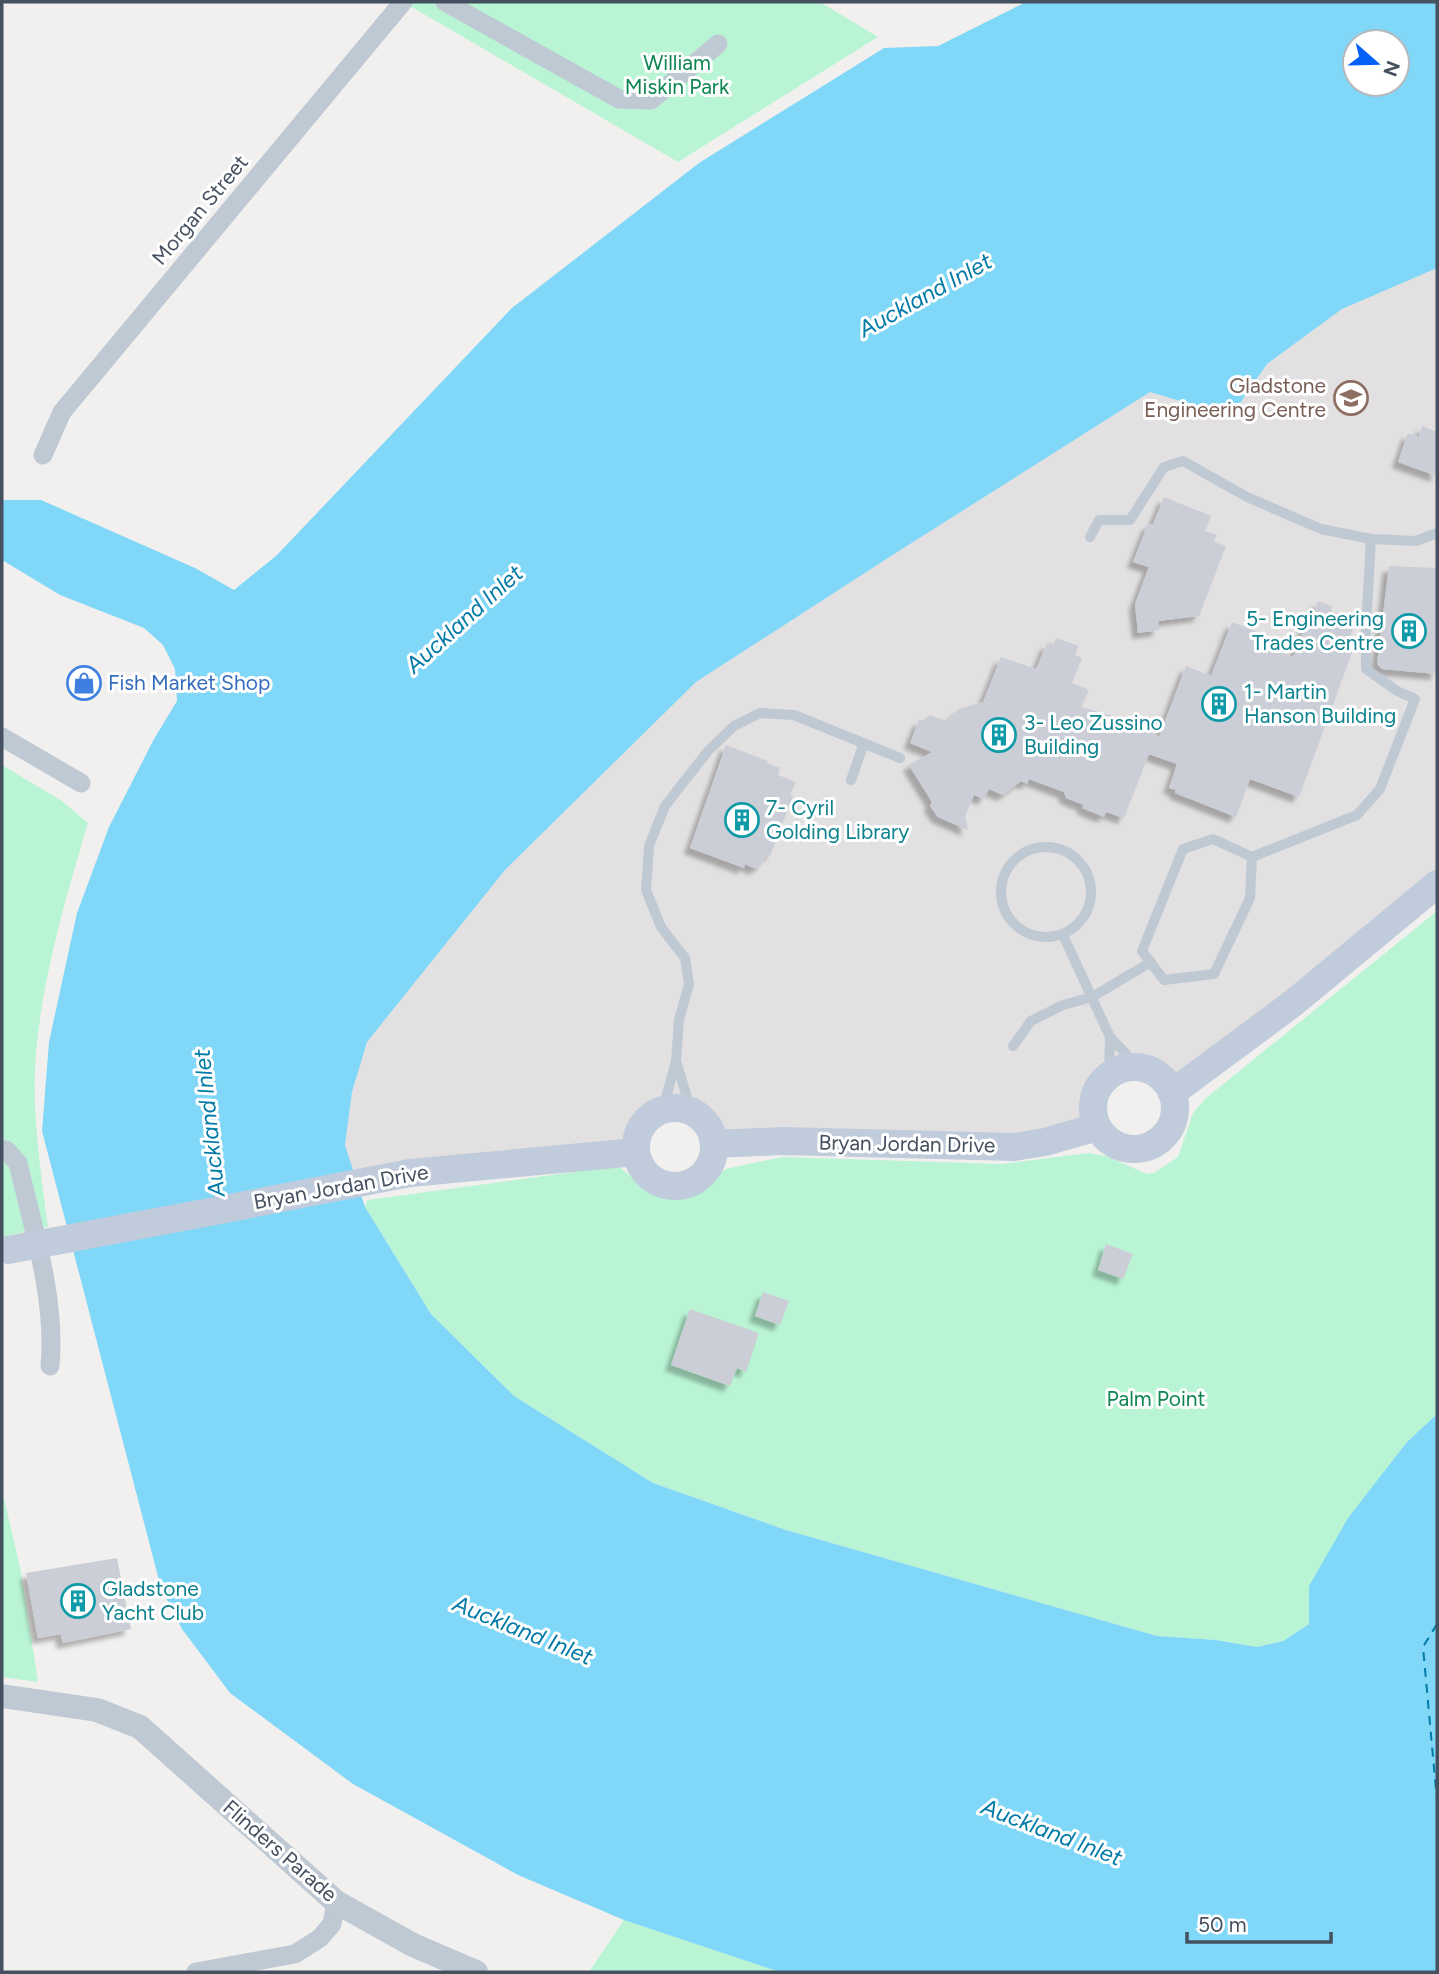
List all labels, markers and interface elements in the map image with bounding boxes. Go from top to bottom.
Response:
north arrow [1341,28,1411,98]
park label: William Miskin Park [625,50,730,99]
text: N [1378,58,1405,79]
street label: Morgan Street [146,150,253,270]
water label: Auckland Inlet [852,247,997,344]
place label: Gladstone Engineering Centre [1144,373,1326,422]
school or university icon: Gladstone Engineering Centre [1332,379,1370,417]
water label: Auckland Inlet [399,559,529,680]
place label: 5- Engineering Trades Centre [1246,606,1384,655]
building icon: 5- Engineering Trades Centre [1390,612,1428,650]
shop icon: Fish Market Shop [65,664,103,702]
place label: Fish Market Shop [108,670,270,695]
place label: 1- Martin Hanson Building [1244,679,1396,728]
building icon: 1- Martin Hanson Building [1200,685,1238,723]
place label: 3- Leo Zussino Building [1024,710,1163,759]
building icon: 3- Leo Zussino Building [980,716,1018,754]
place label: 7- Cyril Golding Library [766,795,909,844]
building icon: 7- Cyril Golding Library [723,801,761,839]
water label: Auckland Inlet [187,1048,231,1199]
street label: Bryan Jordan Drive [818,1129,996,1158]
street label: Bryan Jordan Drive [252,1159,430,1214]
park label: Palm Point [1107,1386,1206,1411]
place label: Gladstone Yacht Club [102,1576,204,1625]
building icon: Gladstone Yacht Club [59,1582,97,1620]
water label: Auckland Inlet [448,1589,597,1671]
water label: Auckland Inlet [977,1792,1126,1872]
street label: Flinders Parade [218,1794,342,1907]
scale bar [1187,1900,1330,1944]
text: 50 m [1198,1912,1247,1937]

